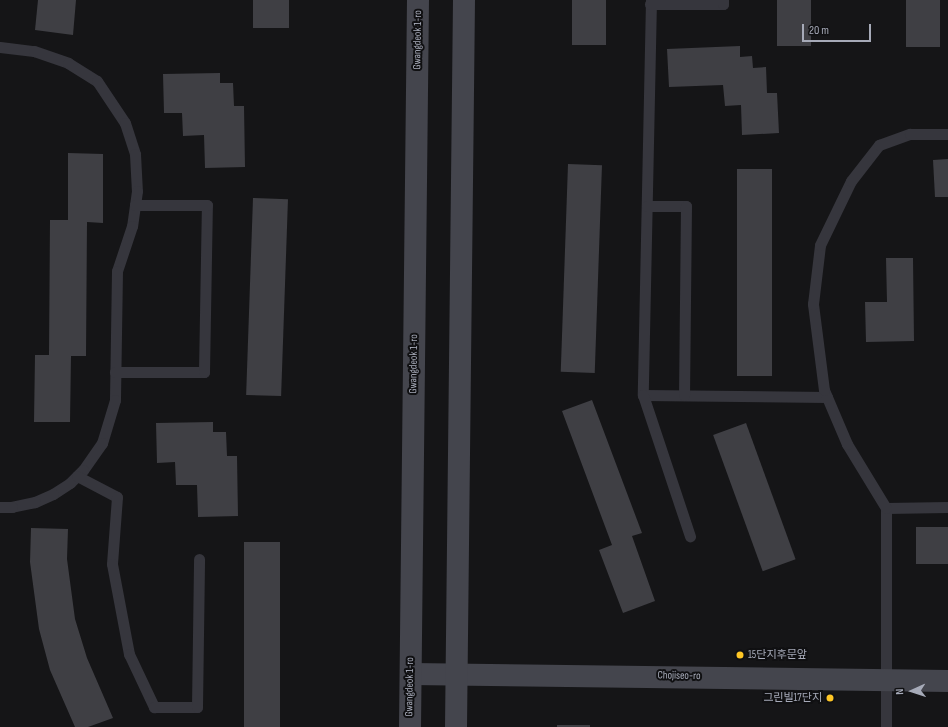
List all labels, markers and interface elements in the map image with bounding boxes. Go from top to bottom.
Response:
street label: Gwangdeok 1-ro [411,10,425,70]
scale bar [804,16,873,42]
text: 20 m [809,23,829,38]
street label: Gwangdeok 1-ro [407,334,421,394]
place label: 15단지후문앞 [748,648,807,662]
marker: 15단지후문앞 [735,650,745,660]
street label: Gwangdeok 1-ro [403,657,417,717]
street label: Chojiseo-ro [657,669,701,683]
north arrow [892,671,932,711]
text: N [893,688,906,695]
place label: 그린빌17단지 [763,691,822,705]
marker: 그린빌17단지 [825,693,835,703]

